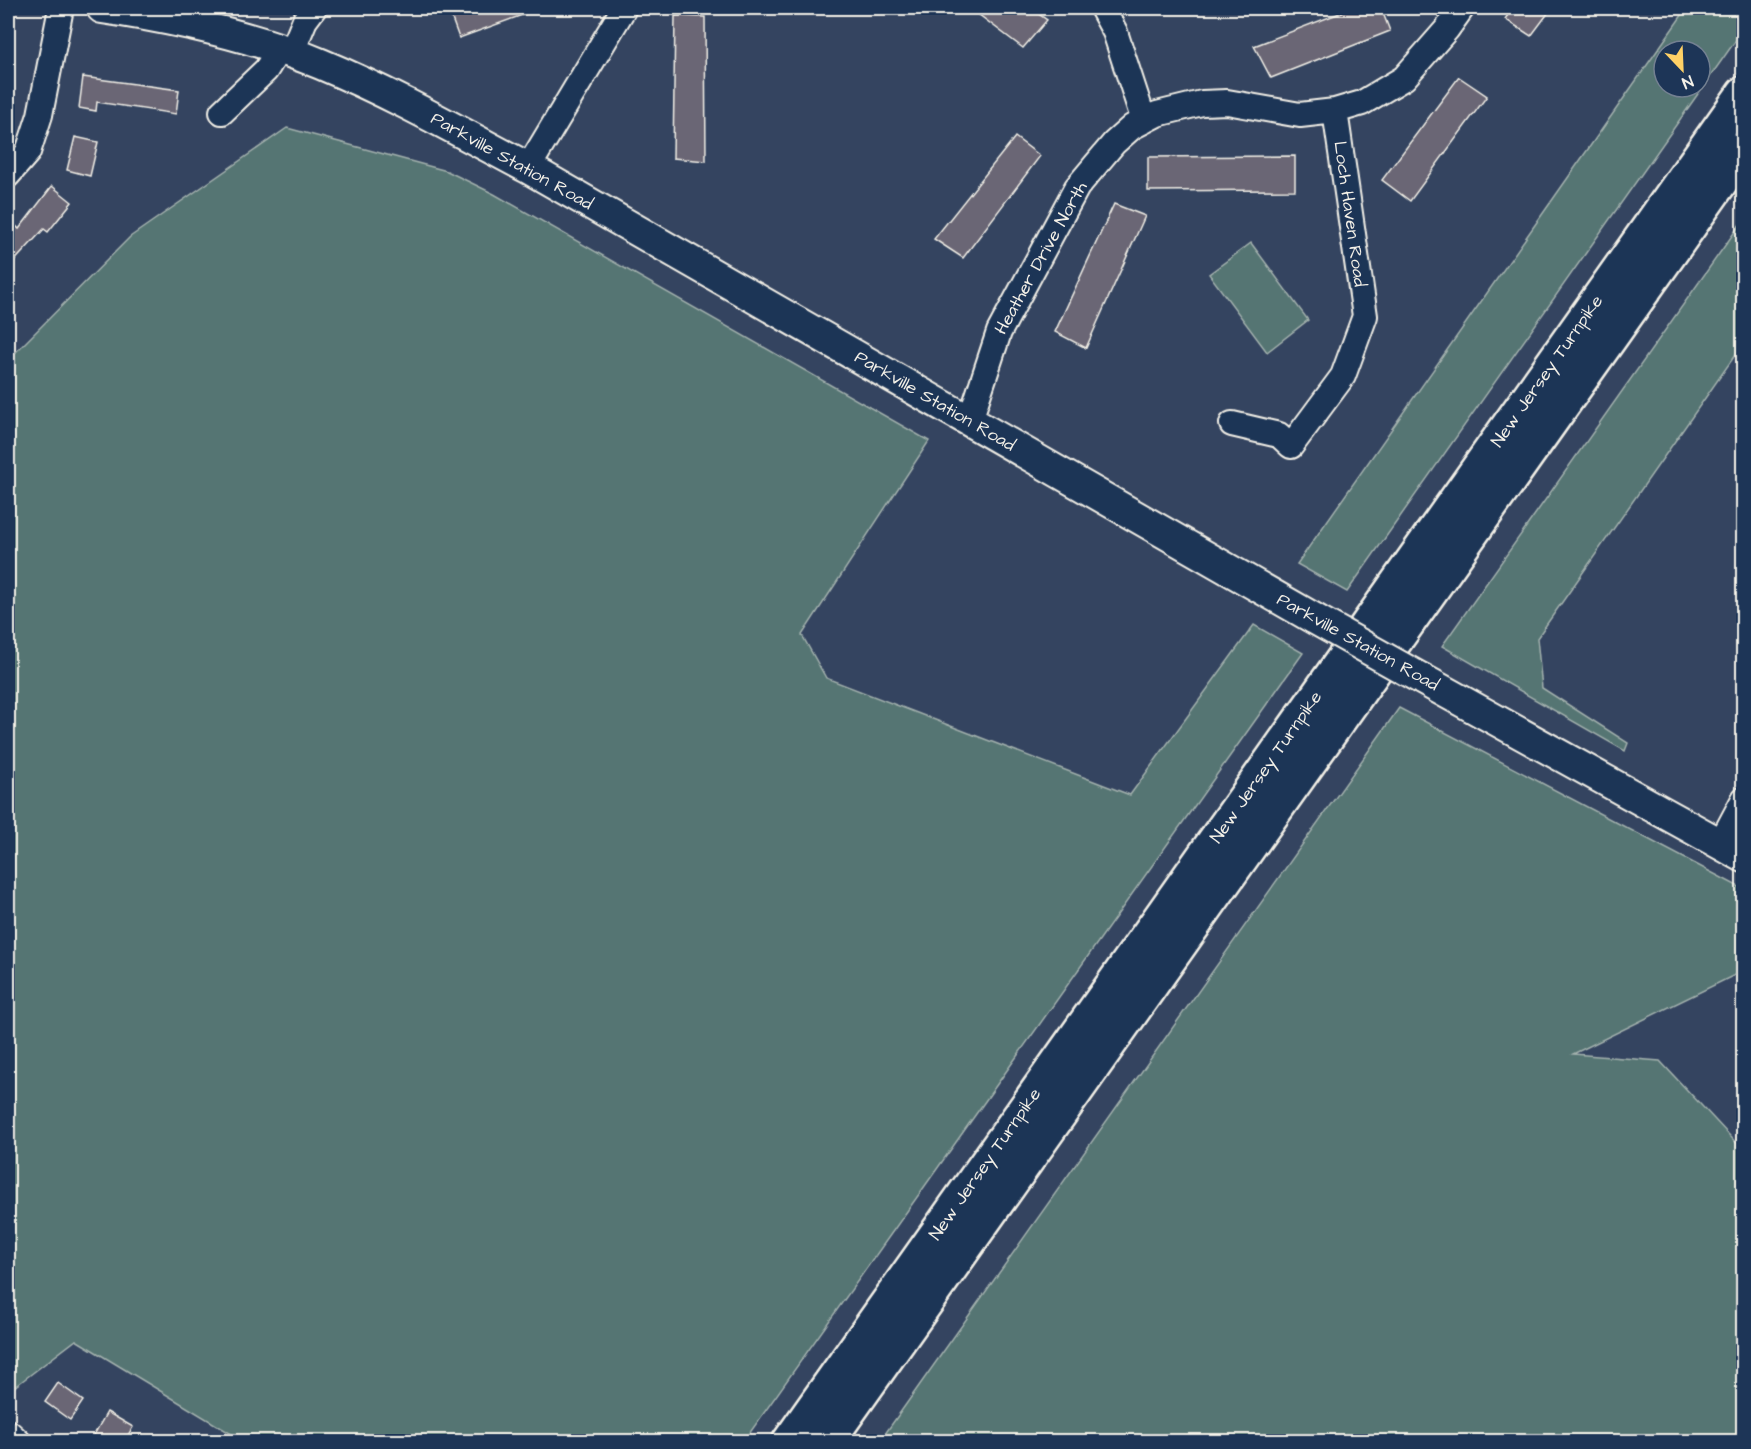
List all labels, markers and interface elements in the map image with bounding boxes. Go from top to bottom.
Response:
north arrow [1652,39,1712,99]
text: N [1679,70,1696,94]
street label: Parkville Station Road [426,106,598,216]
street label: Loch Haven Road [1327,140,1373,288]
street label: Heather Drive North [989,177,1093,339]
street label: New Jersey Turnpike [1485,290,1610,453]
street label: Parkville Station Road [850,345,1020,457]
street label: Parkville Station Road [1272,587,1444,697]
street label: New Jersey Turnpike [1204,686,1329,849]
street label: New Jersey Turnpike [923,1083,1048,1246]

